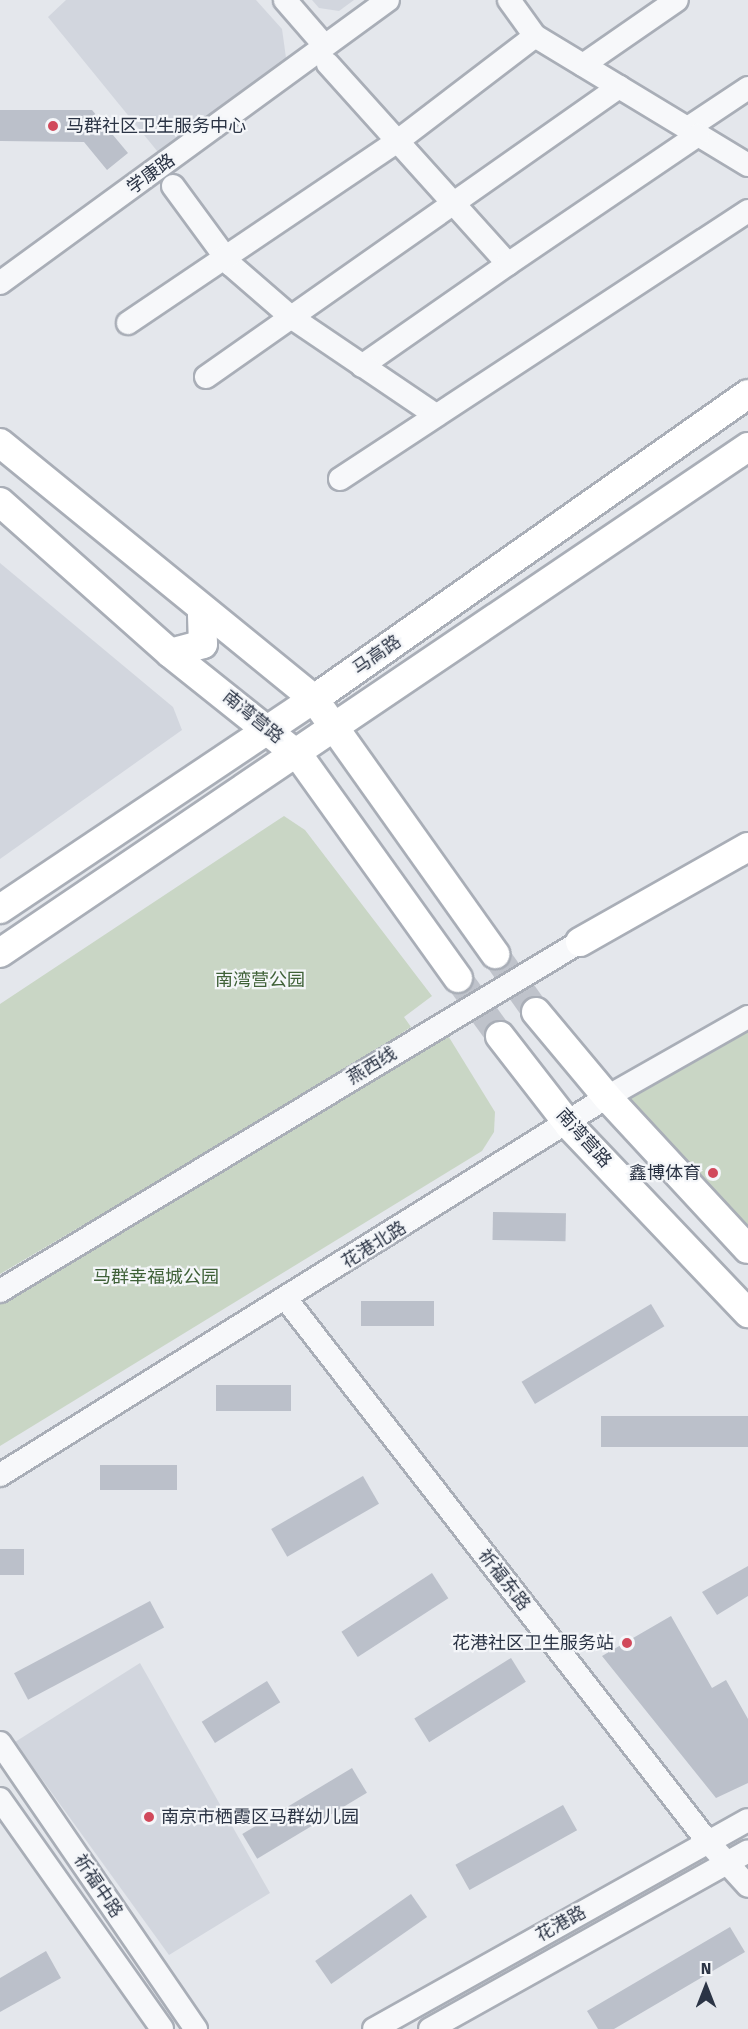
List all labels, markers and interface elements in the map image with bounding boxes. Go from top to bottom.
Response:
place label: 马群社区卫生服务中心 [66,115,246,137]
marker: 马群社区卫生服务中心 [44,117,62,135]
street label: 学康路 [123,149,179,199]
street label: 马高路 [349,631,405,679]
street label: 南湾营路 [218,686,288,748]
park label: 南湾营公园 [215,969,305,991]
street label: 燕西线 [343,1043,401,1089]
street label: 南湾营路 [552,1104,616,1172]
place label: 鑫博体育 [629,1162,701,1184]
marker: 鑫博体育 [706,1166,720,1180]
street label: 花港北路 [338,1217,410,1273]
park label: 马群幸福城公园 [93,1266,219,1288]
street label: 祈福东路 [473,1545,535,1615]
place label: 花港社区卫生服务站 [452,1632,614,1654]
marker: 花港社区卫生服务站 [618,1634,636,1652]
place label: 南京市栖霞区马群幼儿园 [161,1806,359,1828]
marker: 南京市栖霞区马群幼儿园 [142,1810,156,1824]
street label: 祈福中路 [69,1850,127,1922]
street label: 花港路 [532,1901,590,1947]
north arrow [676,1957,736,2017]
text: N [701,1959,711,1978]

